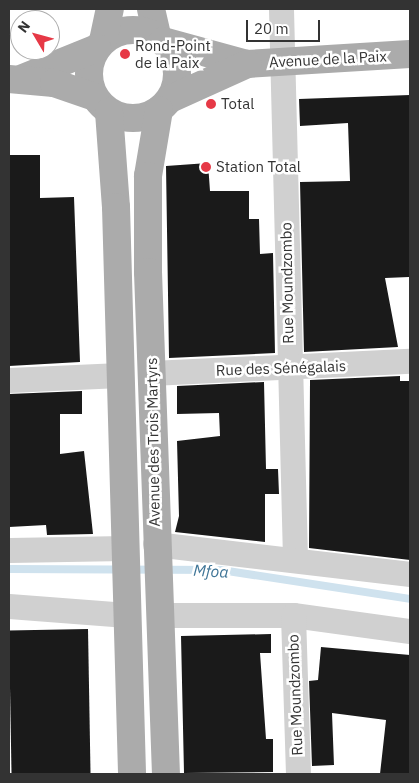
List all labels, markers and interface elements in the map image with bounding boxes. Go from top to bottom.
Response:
north arrow [10,10,60,60]
scale bar [249,10,323,42]
text: N [14,17,34,36]
text: 20 m [254,19,289,38]
place label: Rond-Point de la Paix [135,36,211,71]
street label: Avenue de la Paix [269,47,387,71]
marker: Rond-Point de la Paix [119,48,131,60]
place label: Total [221,95,254,113]
marker: Total [205,98,217,110]
place label: Station Total [216,158,301,176]
marker: Station Total [200,161,212,173]
street label: Rue Moundzombo [277,222,297,344]
street label: Avenue des Trois Martyrs [143,357,163,527]
street label: Rue des Sénégalais [216,357,346,379]
water label: Mfoa [193,560,229,582]
street label: Rue Moundzombo [284,634,306,756]

